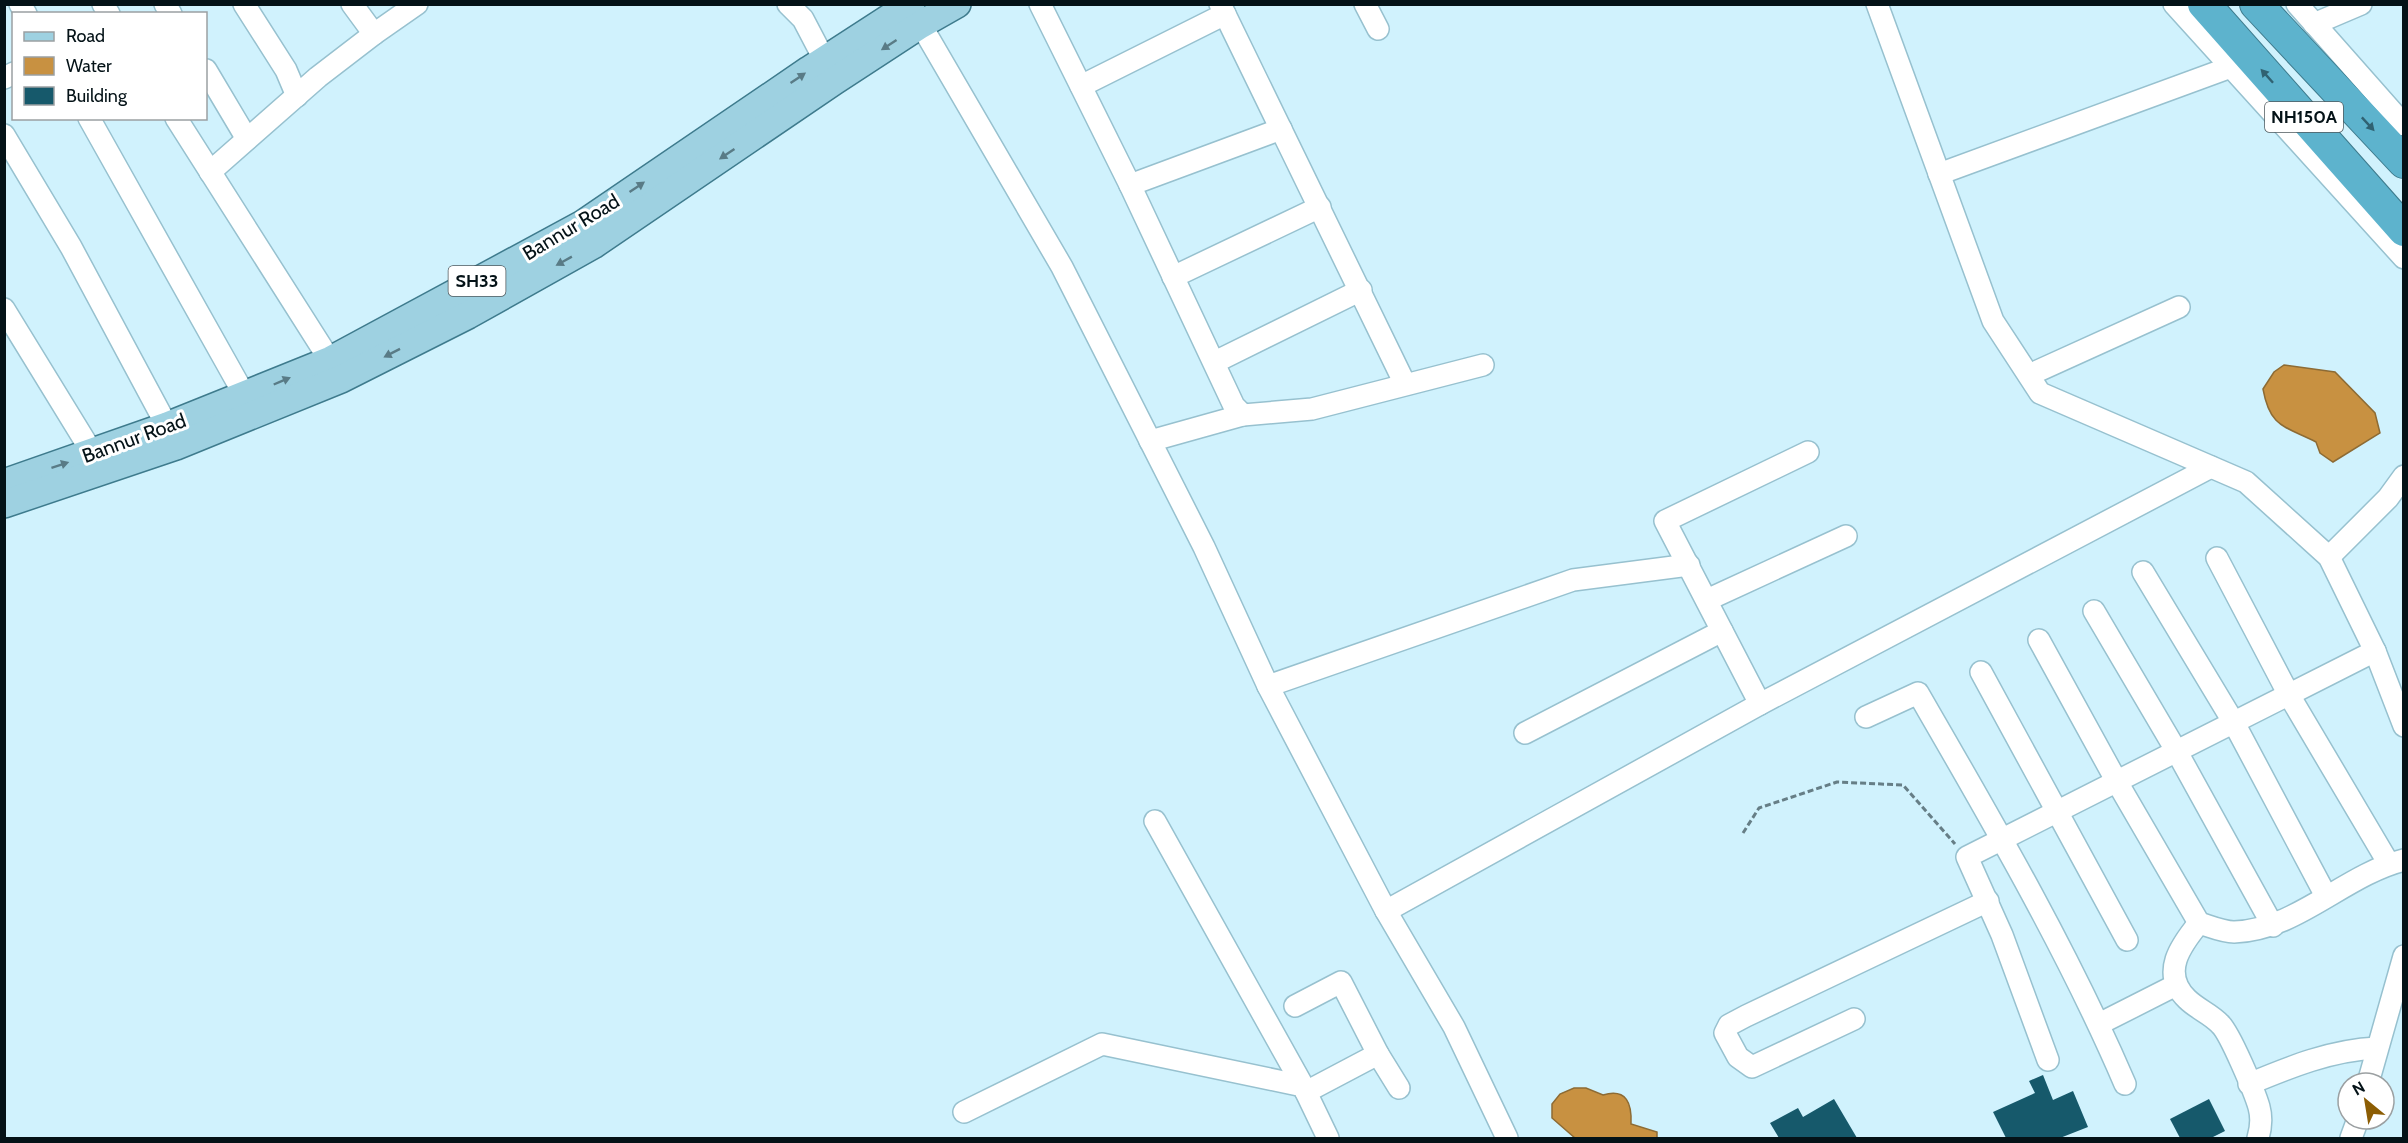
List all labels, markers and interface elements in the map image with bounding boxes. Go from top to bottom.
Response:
legend [12,12,207,120]
text: Road [66,25,105,47]
one-way arrow [881,40,897,51]
text: Water [66,55,112,77]
one-way arrow [2261,69,2274,84]
one-way arrow [790,73,806,84]
text: Building [66,85,128,107]
road number: NH150A [2265,102,2343,132]
one-way arrow [2361,116,2374,131]
one-way arrow [720,148,736,160]
one-way arrow [628,181,644,193]
street label: Bannur Road [518,189,624,265]
one-way arrow [556,256,573,266]
road number: SH33 [448,266,506,296]
one-way arrow [384,348,401,358]
one-way arrow [273,376,290,385]
street label: Bannur Road [79,408,189,468]
one-way arrow [51,460,69,469]
north arrow [2336,1071,2396,1131]
text: N [2349,1077,2368,1099]

